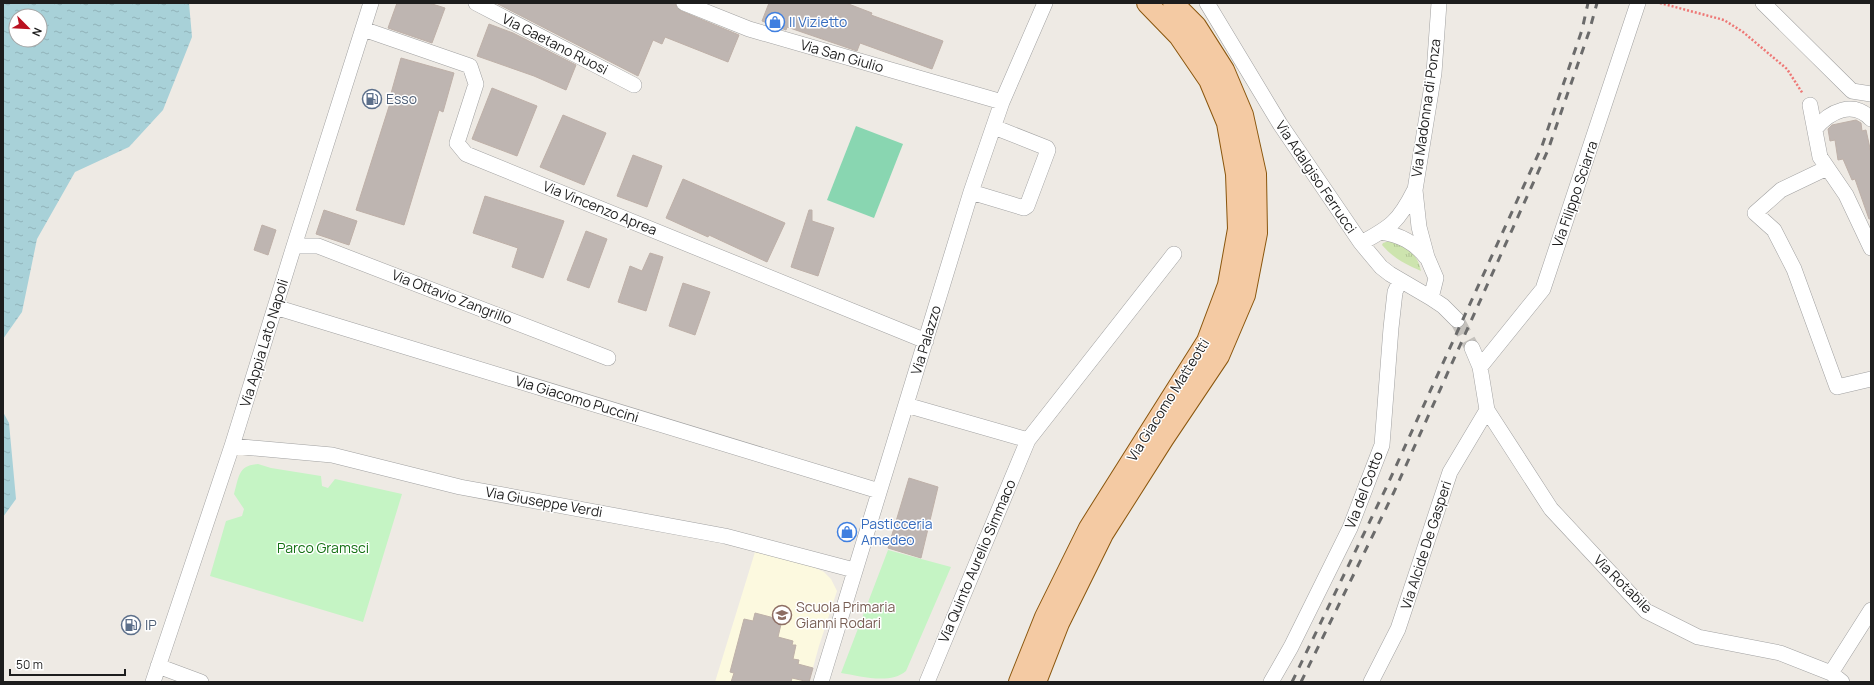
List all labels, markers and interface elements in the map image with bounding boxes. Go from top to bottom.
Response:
north arrow [8,8,48,48]
street label: Via Gaetano Ruosi [499,9,611,78]
shop icon: Il Vizietto [764,11,786,33]
place label: Il Vizietto [789,12,847,31]
text: N [29,26,46,39]
street label: Via San Giulio [798,35,886,76]
street label: Via Madonna di Ponza [1406,38,1445,178]
fuel station icon: Esso [361,88,383,110]
place label: Esso [386,89,417,108]
street label: Via Adalgiso Ferrucci [1272,117,1361,237]
street label: Via Filippo Sciarra [1547,138,1602,250]
street label: Via Vincenzo Aprea [540,176,660,239]
street label: Via Ottavio Zangrillo [389,265,515,328]
street label: Via Appia Lato Napoli [235,276,292,409]
street label: Via Palazzo [906,303,945,377]
street label: Via Giacomo Matteotti [1122,335,1213,465]
street label: Via Giacomo Puccini [513,371,641,426]
street label: Via del Cotto [1340,448,1387,531]
street label: Via Quinto Aurelio Simmaco [933,476,1020,645]
street label: Via Alcide De Gasperi [1396,478,1455,612]
street label: Via Giuseppe Verdi [484,482,604,521]
place label: Pasticceria Amedeo [861,514,933,549]
shop icon: Pasticceria Amedeo [836,521,858,543]
park label: Parco Gramsci [277,538,369,557]
street label: Via Rotabile [1590,550,1657,617]
place label: Scuola Primaria Gianni Rodari [796,597,895,632]
school or university icon: Scuola Primaria Gianni Rodari [771,604,793,626]
fuel station icon: IP [120,614,142,636]
place label: IP [145,615,157,634]
scale bar [10,651,125,677]
text: 50 m [16,656,43,673]

